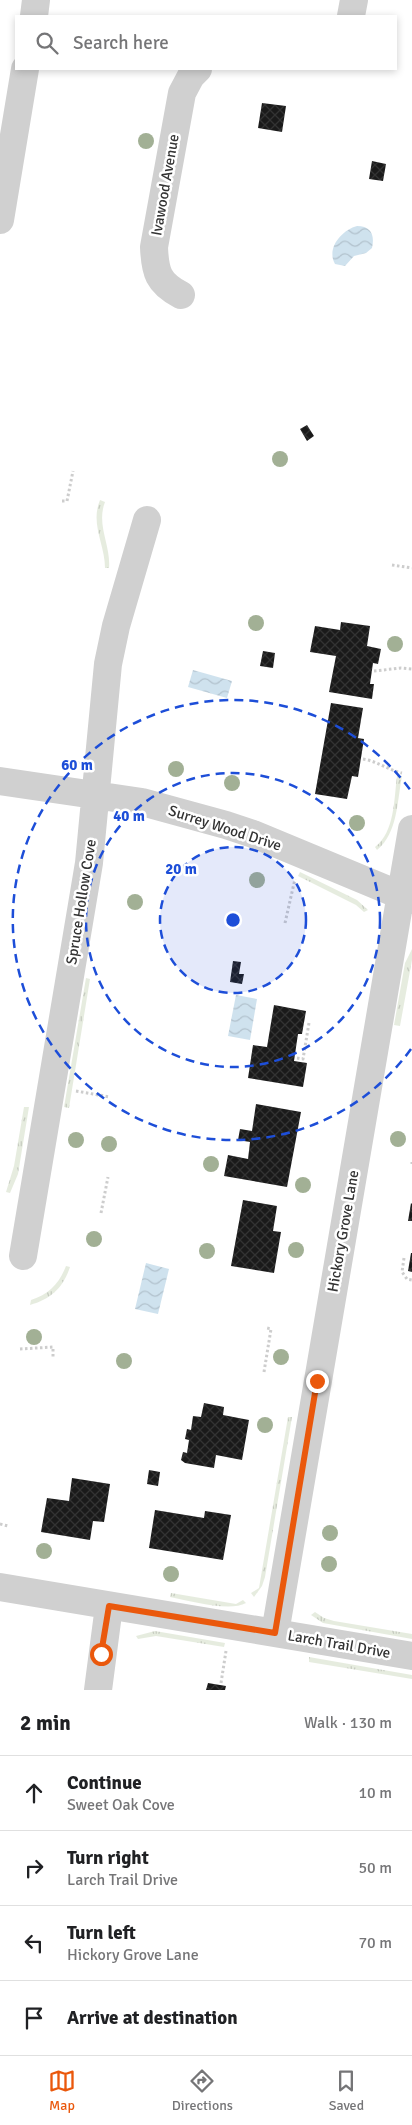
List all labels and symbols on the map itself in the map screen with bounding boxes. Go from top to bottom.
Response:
street label: Ivawood Avenue [147,133,183,237]
text: 60 m [61,756,93,774]
street label: Surrey Wood Drive [166,801,284,855]
text: 40 m [113,807,145,825]
street label: Spruce Hollow Cove [62,838,100,966]
text: 20 m [165,860,197,878]
centre of rings [224,911,242,929]
street label: Hickory Grove Lane [323,1169,363,1293]
route end [306,1370,329,1393]
street label: Larch Trail Drive [286,1626,392,1662]
route start [90,1643,113,1666]

